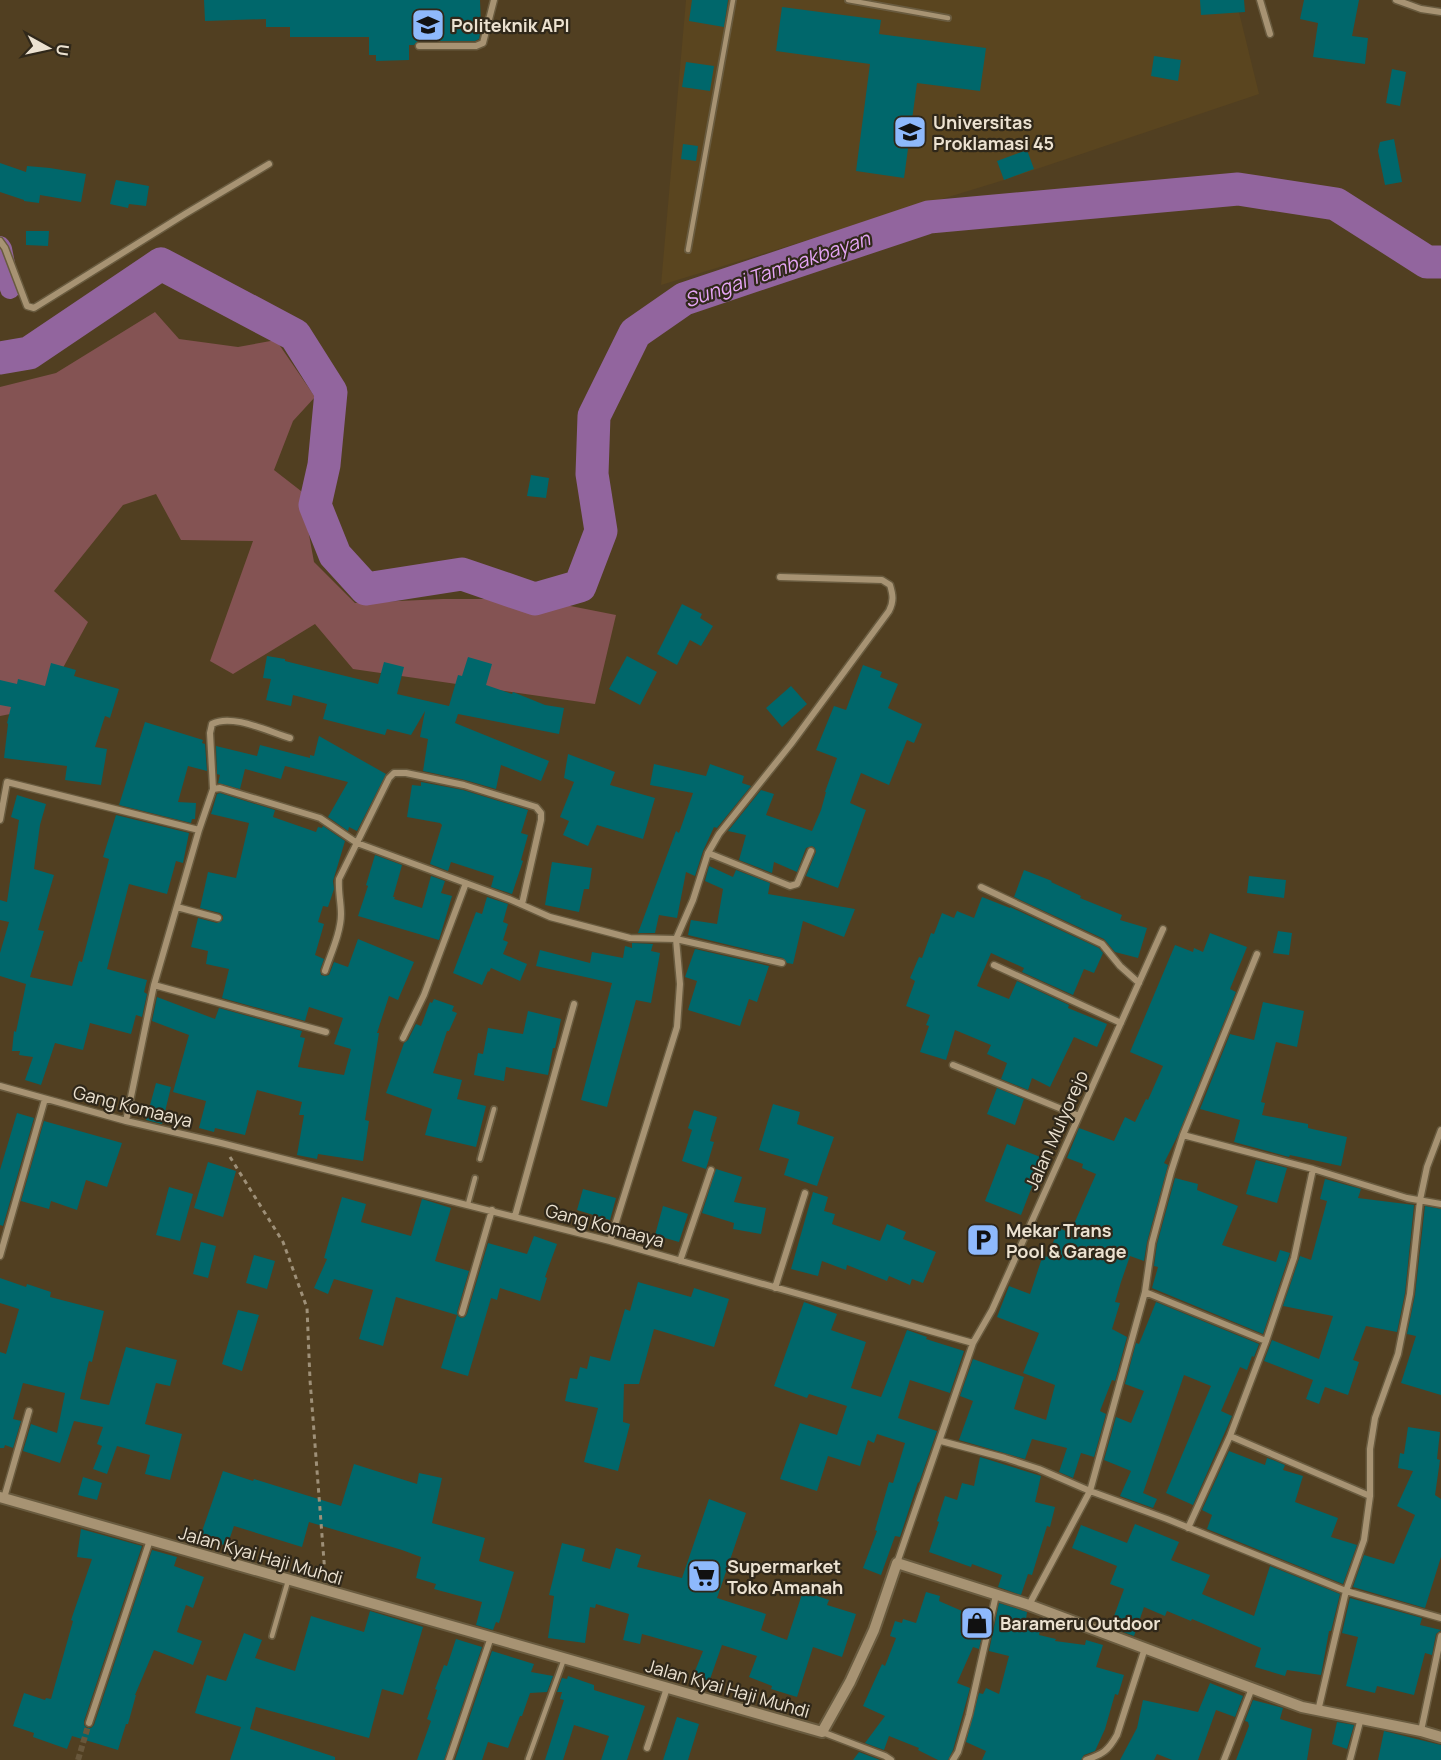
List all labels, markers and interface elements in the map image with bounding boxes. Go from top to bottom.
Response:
school or university icon: Politeknik API [410,7,446,43]
place label: Politeknik API [451,13,570,37]
north arrow [18,18,78,78]
text: U [51,43,75,57]
place label: Universitas Proklamasi 45 [933,110,1054,155]
school or university icon: Universitas Proklamasi 45 [892,114,928,150]
water label: Sungai Tambakbayan [681,224,874,313]
street label: Jalan Mulyorejo [1019,1066,1093,1194]
street label: Gang Komaaya [71,1080,195,1132]
street label: Gang Komaaya [543,1198,667,1252]
place label: Mekar Trans Pool & Garage [1006,1218,1127,1263]
parking icon: Mekar Trans Pool & Garage [965,1222,1001,1258]
street label: Jalan Kyai Haji Muhdi [176,1520,346,1590]
place label: Supermarket Toko Amanah [727,1554,843,1599]
supermarket icon: Supermarket Toko Amanah [686,1558,722,1594]
shop icon: Barameru Outdoor [959,1605,995,1641]
place label: Barameru Outdoor [1000,1611,1161,1635]
street label: Jalan Kyai Haji Muhdi [643,1653,813,1723]

